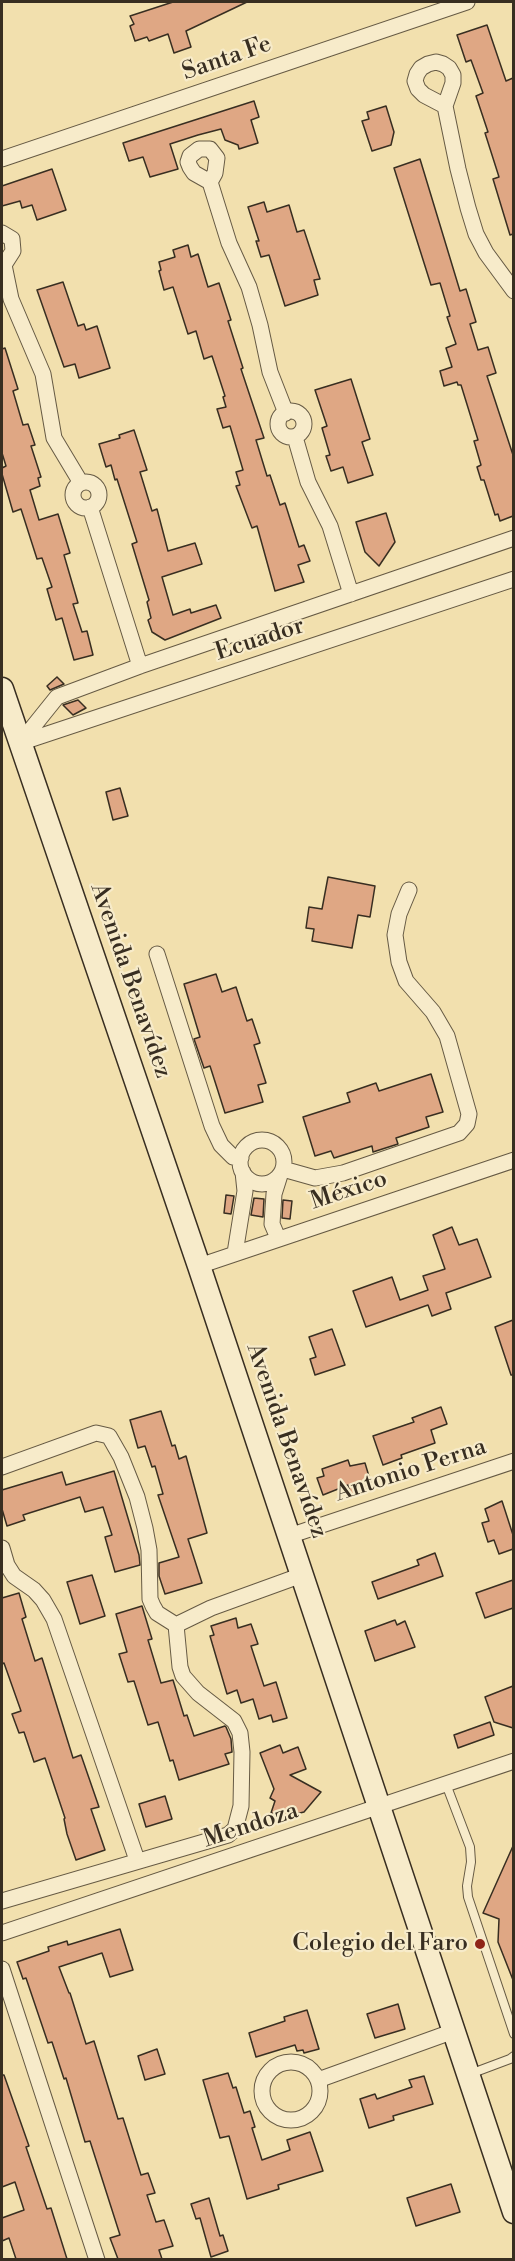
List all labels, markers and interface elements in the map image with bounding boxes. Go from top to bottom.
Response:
street label: Santa Fe [179,30,275,88]
street label: Ecuador [212,612,308,668]
street label: Avenida Benavídez [83,880,177,1082]
street label: México [307,1165,391,1217]
street label: Avenida Benavídez [239,1340,333,1542]
street label: Antonio Perna [332,1433,490,1509]
street label: Mendoza [200,1797,302,1855]
place label: Colegio del Faro [292,1930,468,1958]
marker: Colegio del Faro [473,1937,487,1951]

